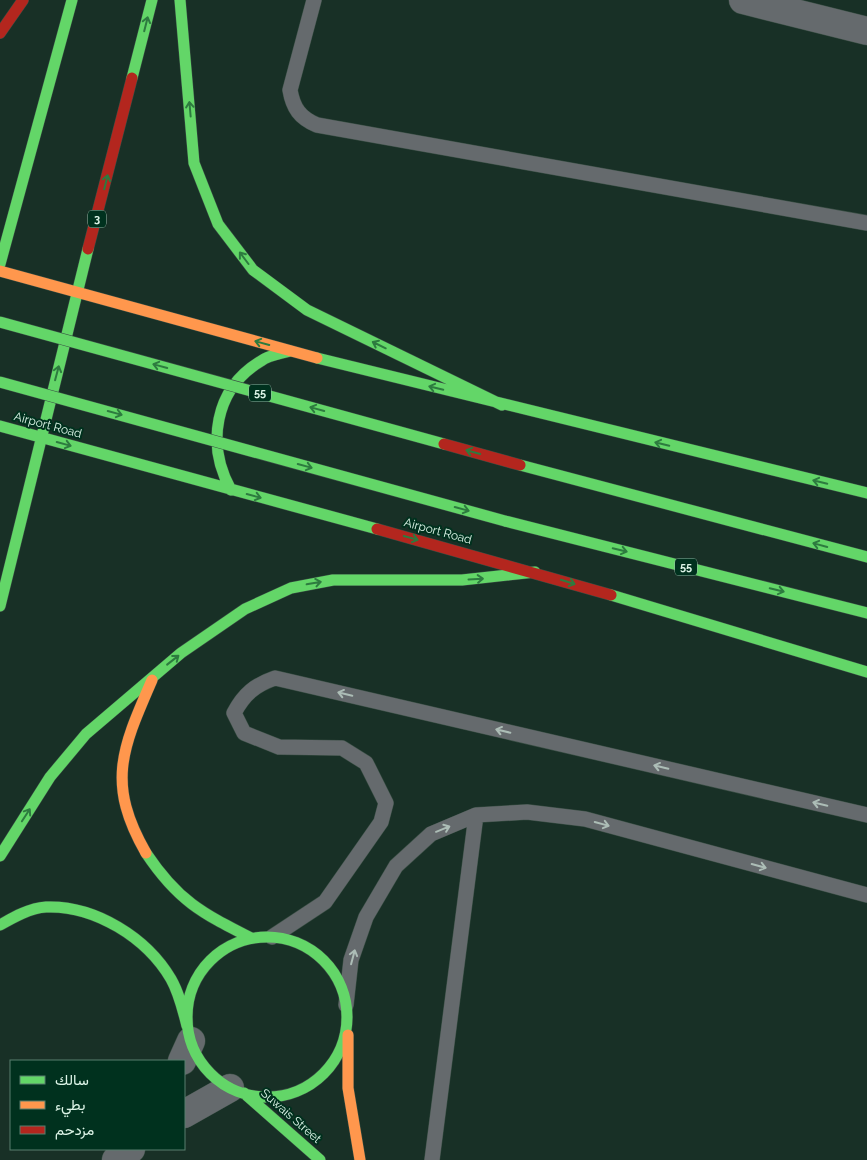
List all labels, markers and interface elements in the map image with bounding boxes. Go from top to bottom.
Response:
one-way arrow [142,17,151,33]
one-way arrow [185,102,194,118]
one-way arrow [102,174,112,190]
road number: 3 [88,210,106,228]
one-way arrow [239,251,249,265]
one-way arrow [254,338,270,347]
one-way arrow [372,340,387,350]
one-way arrow [152,361,168,370]
one-way arrow [53,366,62,382]
one-way arrow [428,383,444,392]
road number: 55 [249,384,271,402]
one-way arrow [309,404,325,413]
street label: Airport Road [13,409,83,441]
one-way arrow [106,409,122,419]
one-way arrow [56,439,72,449]
one-way arrow [654,439,670,448]
one-way arrow [466,447,482,456]
one-way arrow [297,461,313,471]
one-way arrow [812,477,828,486]
one-way arrow [246,492,262,501]
one-way arrow [453,504,469,514]
street label: Airport Road [403,515,473,547]
one-way arrow [403,534,419,544]
one-way arrow [812,540,828,549]
one-way arrow [611,546,627,555]
road number: 55 [675,558,697,576]
one-way arrow [468,575,484,584]
one-way arrow [305,577,321,587]
one-way arrow [560,577,576,587]
one-way arrow [769,586,785,596]
one-way arrow [166,655,179,666]
one-way arrow [337,689,353,698]
one-way arrow [495,726,511,735]
one-way arrow [654,762,670,771]
one-way arrow [812,799,828,808]
one-way arrow [21,808,31,822]
one-way arrow [594,820,610,829]
one-way arrow [436,823,451,832]
one-way arrow [751,862,767,871]
one-way arrow [349,949,358,965]
legend [10,1060,185,1150]
text: سالك [55,1071,89,1089]
street label: Suwais Street [258,1086,324,1146]
text: بطيء [55,1096,85,1118]
text: مزدحم [55,1121,94,1140]

